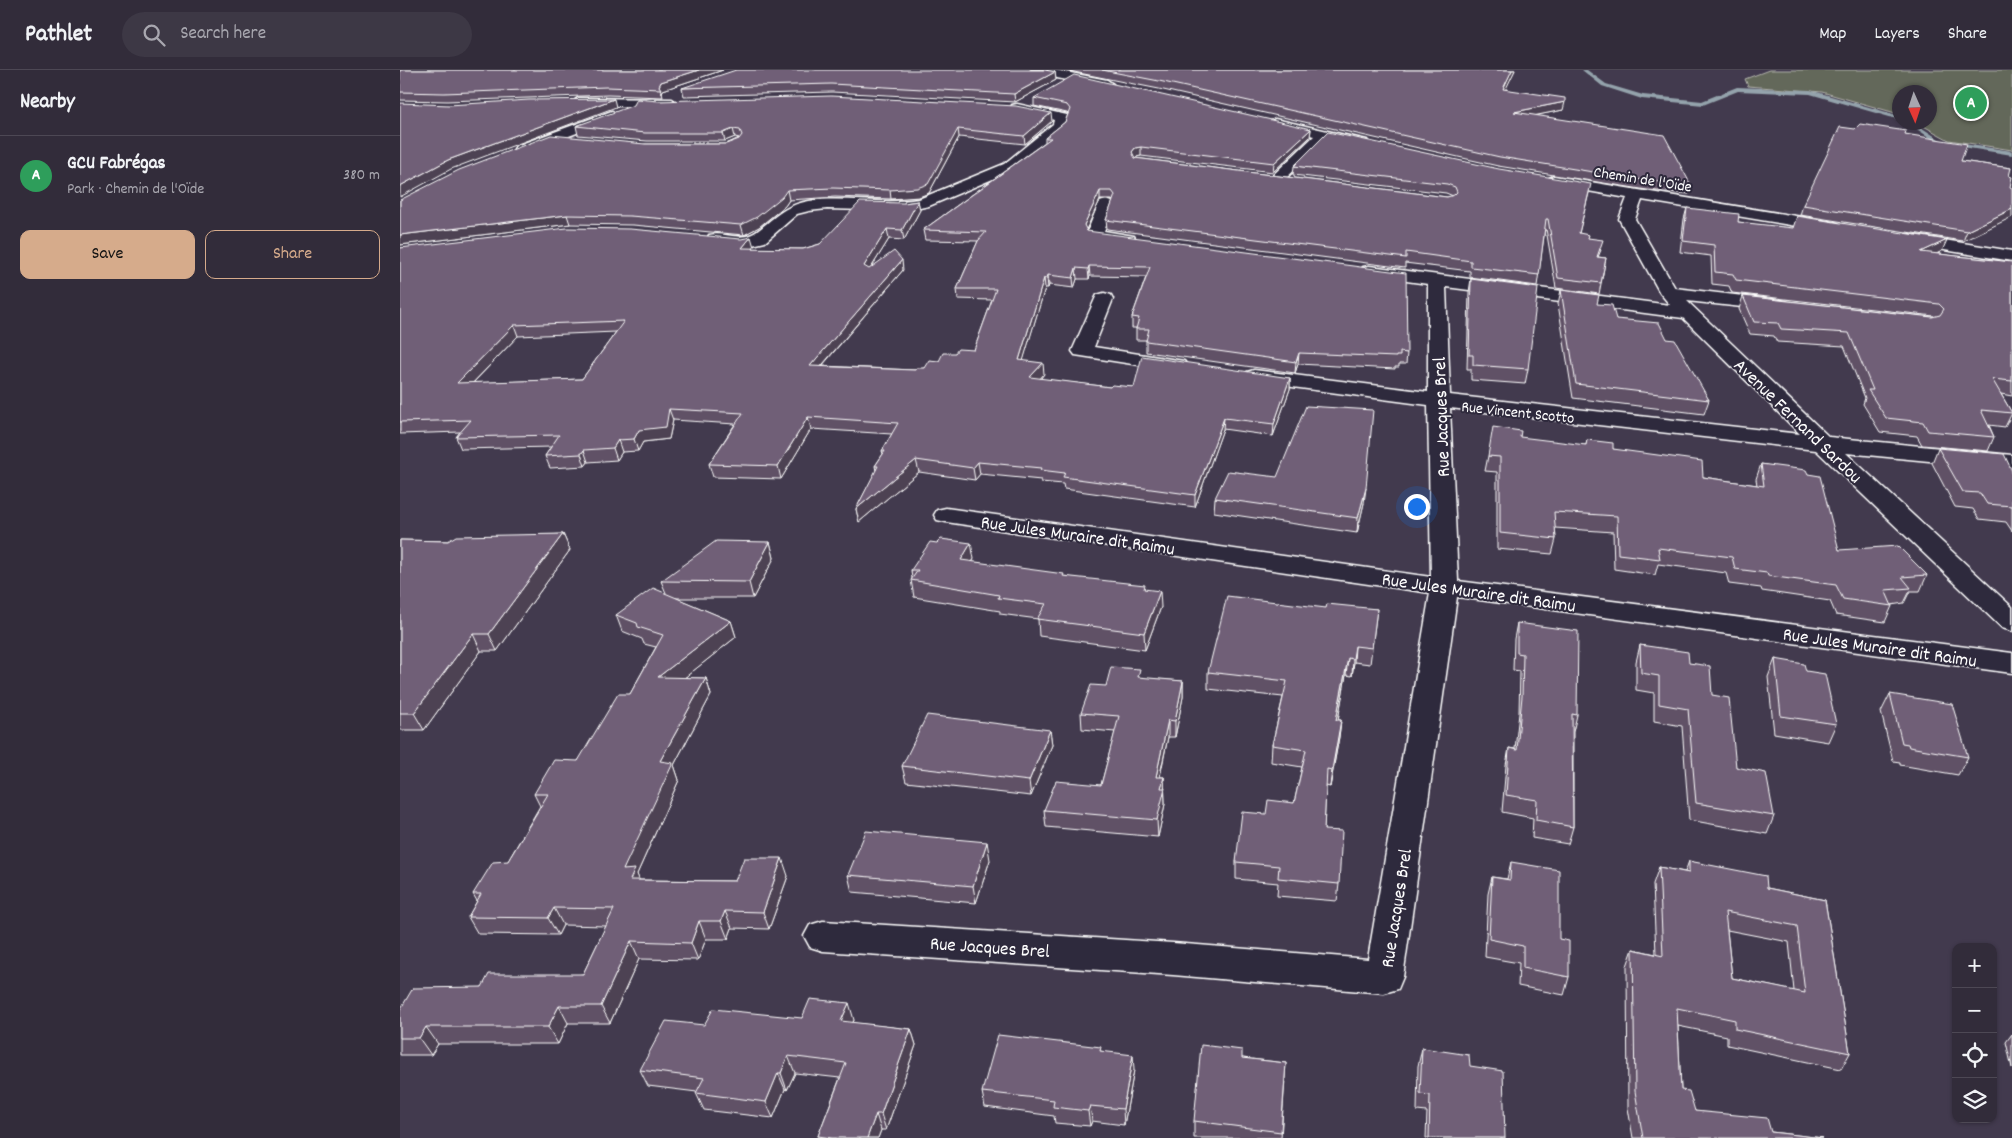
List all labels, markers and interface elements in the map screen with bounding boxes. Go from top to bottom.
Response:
search box [122,12,472,57]
text: Pathlet [25,18,92,52]
icon: search [140,21,168,49]
text: Search here [180,21,266,48]
text: Map [1819,22,1846,47]
text: Layers [1874,22,1920,47]
text: Share [1948,22,1987,47]
pin: A [1955,84,1987,122]
north arrow [1892,85,1937,130]
text: Nearby [20,88,75,118]
text: GCU Fabrégas [67,151,166,178]
street label: Chemin de l'Oïde [1592,161,1693,200]
text: A [32,164,40,187]
text: 380 m [343,164,380,187]
text: Park · Chemin de l'Oïde [67,178,204,201]
button: Save [20,230,195,279]
button: Share [205,230,380,279]
street label: Avenue Fernand Sardou [1726,354,1867,491]
street label: Rue Jacques Brel [1428,356,1459,477]
street label: Rue Vincent Scotto [1460,396,1575,431]
your location [1404,494,1430,520]
street label: Rue Jules Muraire dit Raimu [979,510,1176,564]
street label: Rue Jules Muraire dit Raimu [1380,567,1577,621]
street label: Rue Jules Muraire dit Raimu [1781,622,1978,676]
street label: Rue Jacques Brel [1376,847,1421,970]
street label: Rue Jacques Brel [929,932,1051,967]
map controls [1952,943,1997,1123]
button: + [1952,943,1997,988]
button: − [1952,988,1997,1033]
button: locate [1952,1033,1997,1078]
button: layers [1952,1078,1997,1123]

